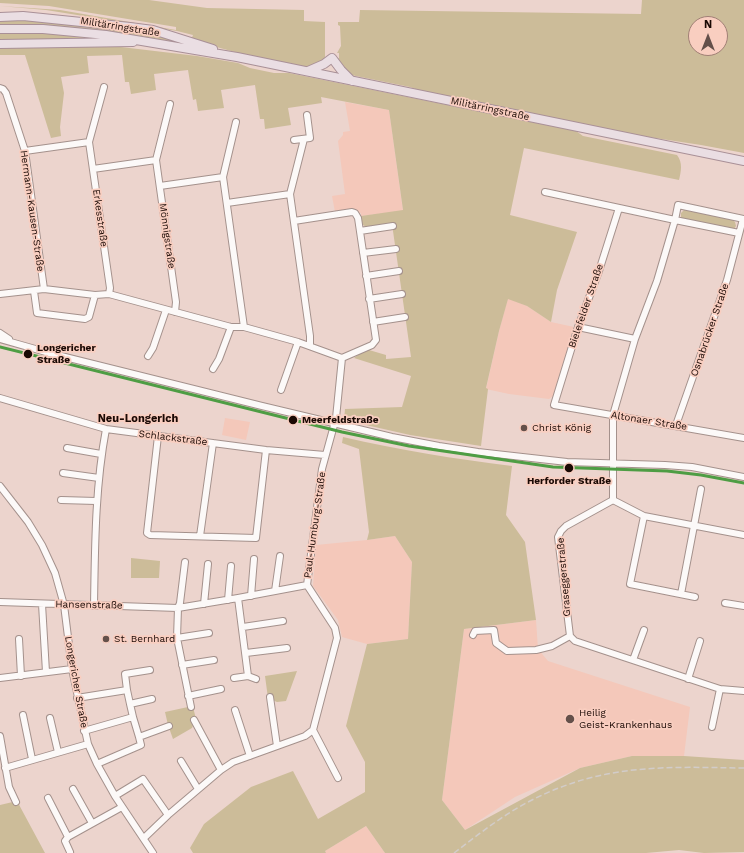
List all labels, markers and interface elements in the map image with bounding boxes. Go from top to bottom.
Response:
street label: Militärringstraße [80,15,160,39]
north arrow [688,16,728,56]
text: N [704,18,712,31]
street label: Militärringstraße [450,95,530,123]
street label: Hermann-Kausen-Straße [18,150,46,272]
street label: Erkesstraße [90,188,110,248]
street label: Mönnigstraße [156,203,178,269]
street label: Bielefelder Straße [566,262,606,350]
street label: Osnabrücker Straße [688,282,732,378]
place label: Longericher Straße [37,342,96,366]
marker: Longericher Straße [22,348,34,360]
street label: Altonaer Straße [610,409,688,433]
district label: Neu-Longerich [98,412,178,426]
marker: Meerfeldstraße [287,414,299,426]
place label: Meerfeldstraße [302,414,378,426]
place label: Christ König [532,422,591,434]
marker: Christ König [519,423,529,433]
street label: Schlackstraße [138,428,208,448]
marker: Herforder Straße [563,462,575,474]
street label: Paul-Humburg-Straße [302,471,328,579]
place label: Herforder Straße [527,475,611,487]
street label: Graseggerstraße [555,537,573,617]
street label: Hansenstraße [55,598,123,612]
place label: St. Bernhard [114,633,175,645]
marker: St. Bernhard [101,634,111,644]
street label: Longericher Straße [62,635,90,729]
place label: Heilig Geist-Krankenhaus [579,707,672,730]
marker: Heilig Geist-Krankenhaus [564,713,576,725]

